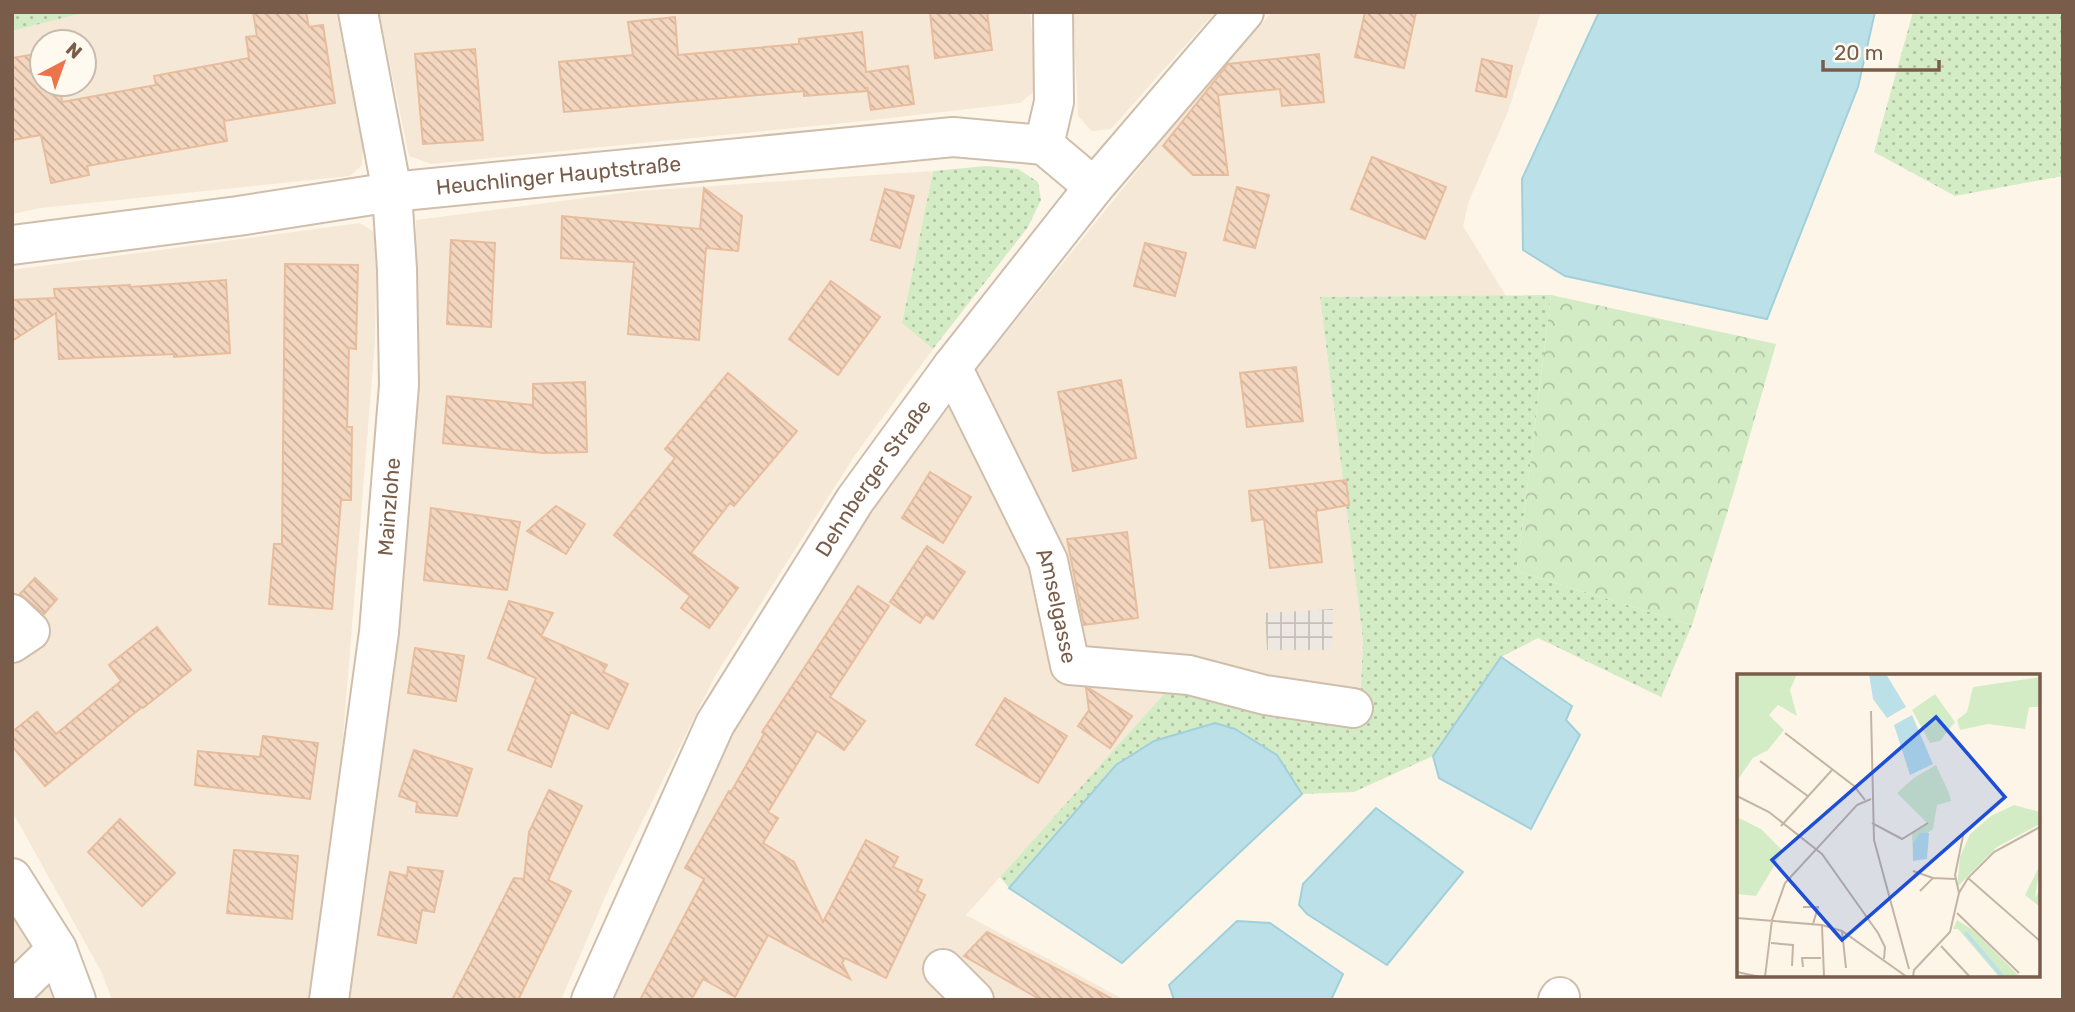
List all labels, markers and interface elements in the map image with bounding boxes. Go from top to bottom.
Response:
north arrow [28,28,98,98]
scale bar [1823,28,1938,72]
text: N [61,37,87,64]
text: 20 m [1834,40,1883,65]
street label: Heuchlinger Hauptstraße [435,151,682,200]
street label: Dehnberger Straße [810,395,936,561]
street label: Mainzlohe [372,457,405,557]
street label: Amselgasse [1031,543,1082,666]
inset map [1737,674,2040,977]

